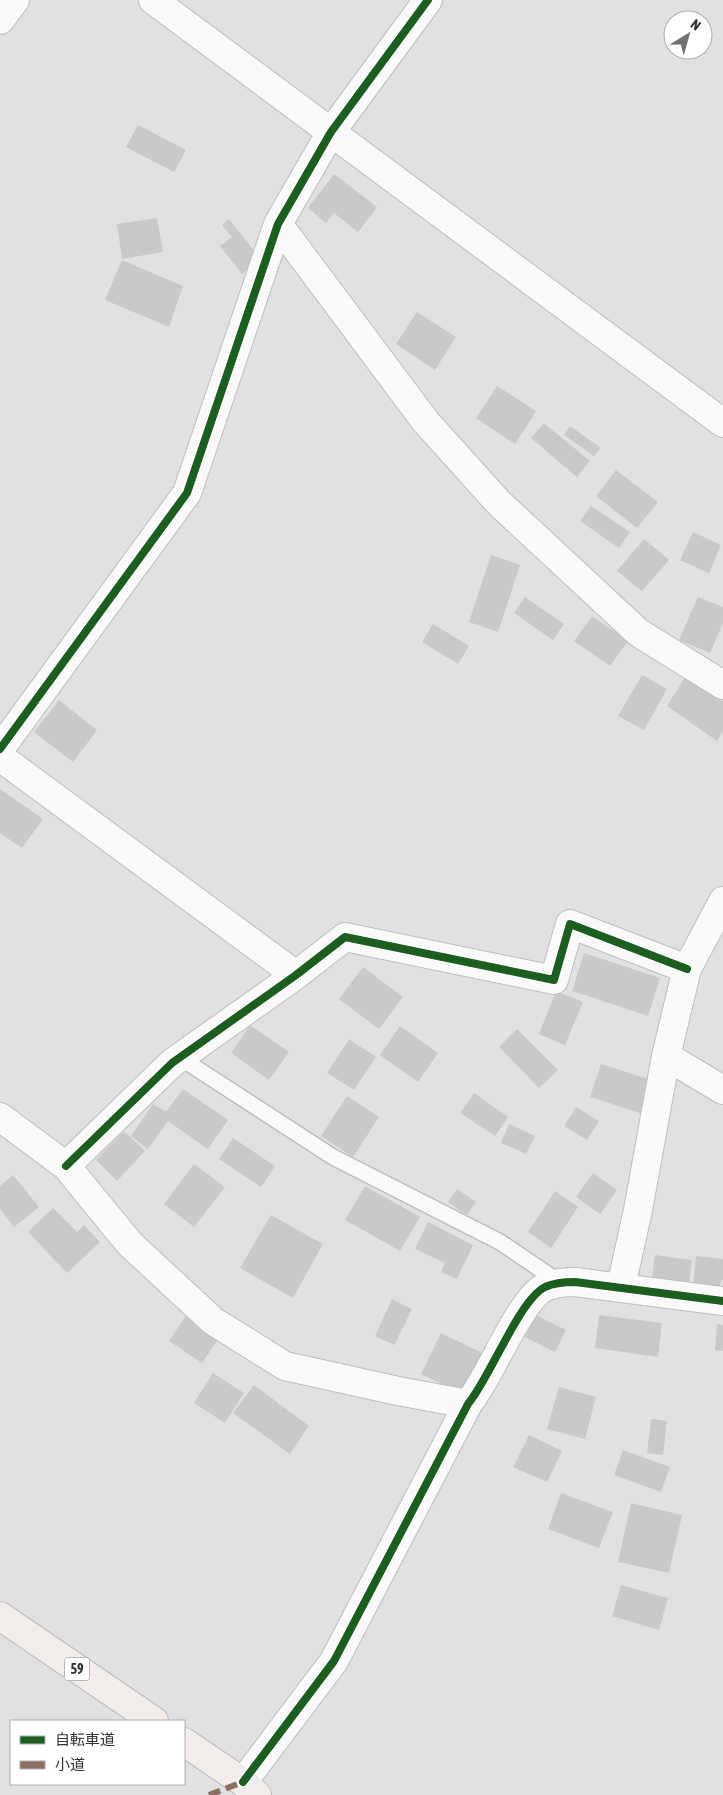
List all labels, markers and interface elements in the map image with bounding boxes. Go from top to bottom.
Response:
north arrow [663,10,713,60]
text: N [688,16,704,33]
road number: 59 [64,1658,90,1680]
legend [10,1720,185,1785]
text: 自転車道 [55,1731,115,1748]
text: 小道 [55,1756,85,1773]

